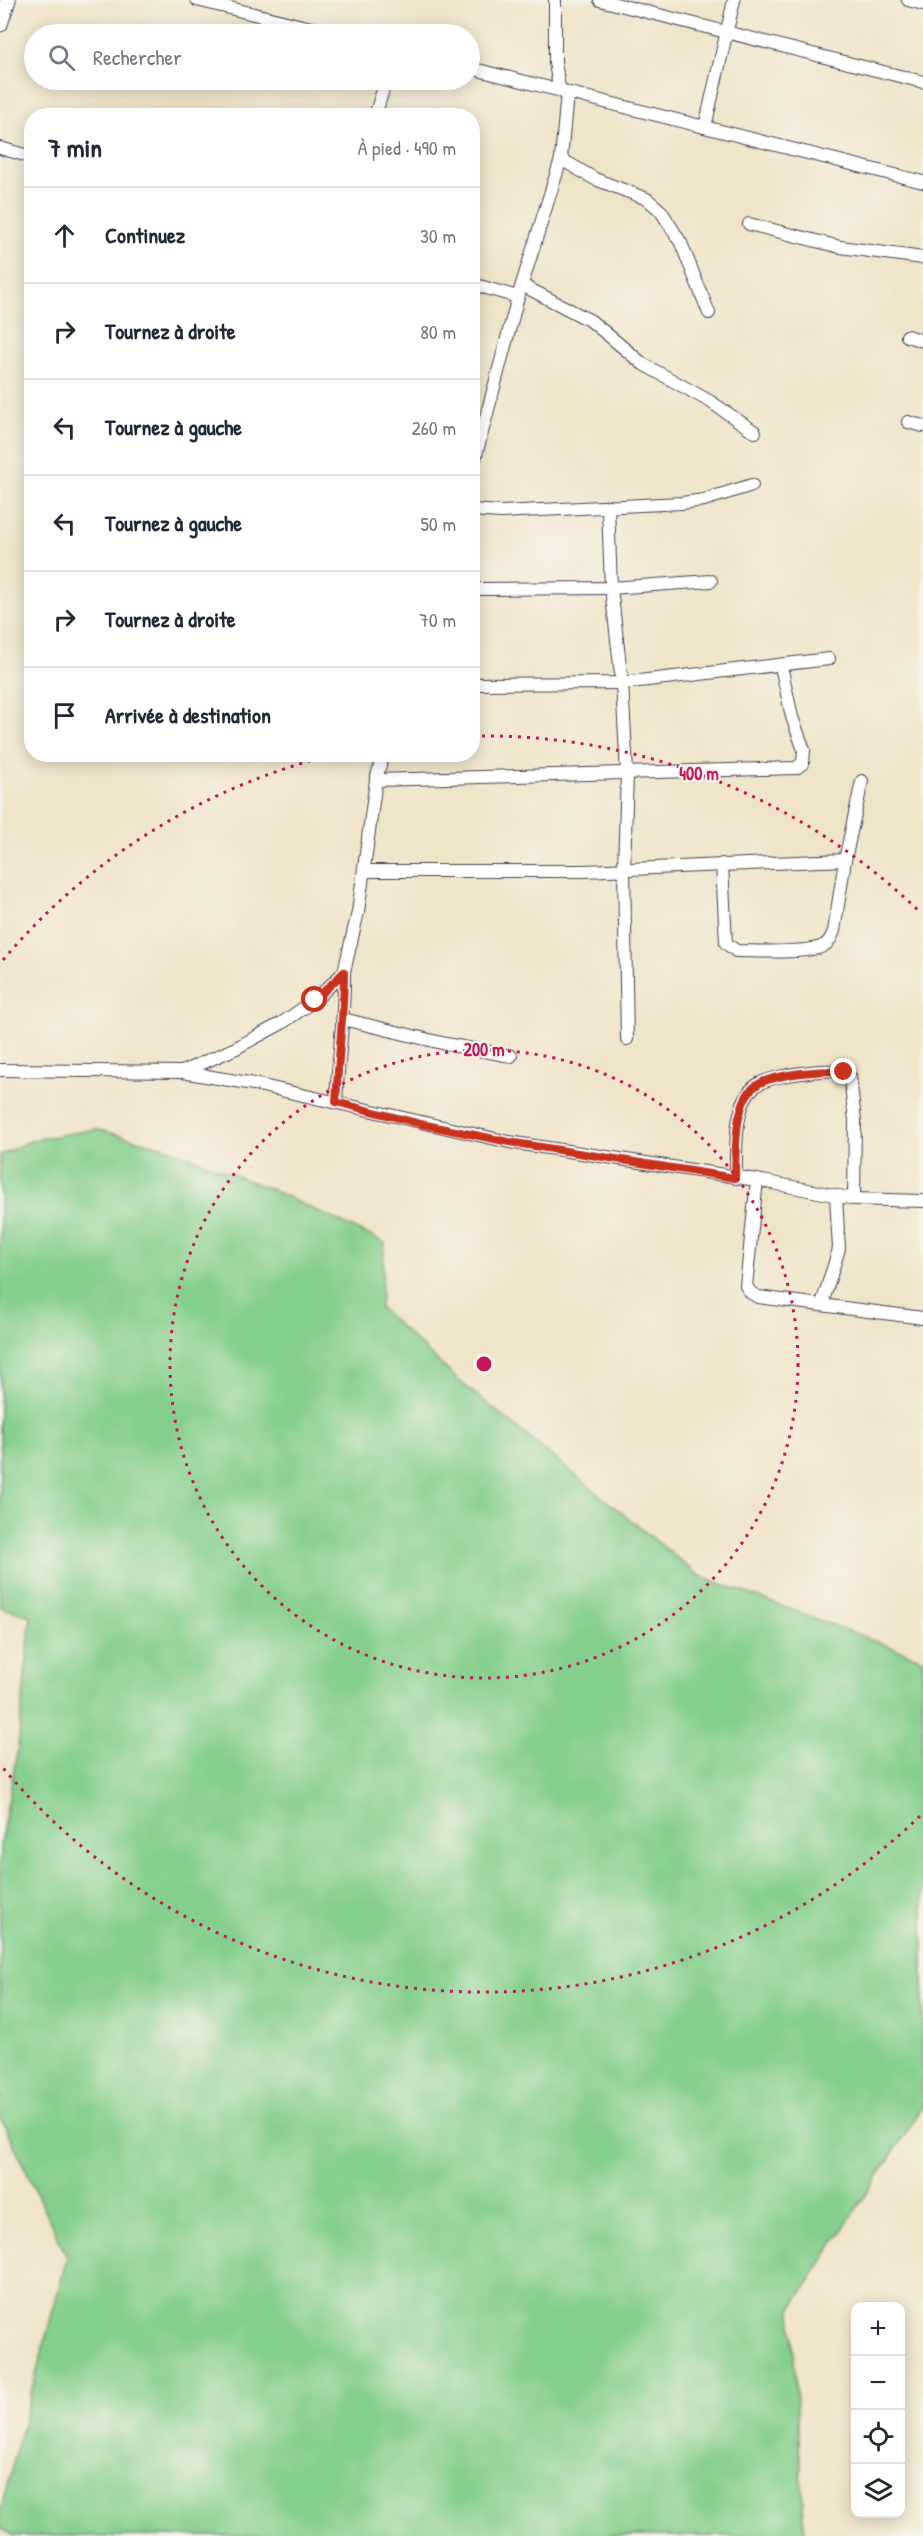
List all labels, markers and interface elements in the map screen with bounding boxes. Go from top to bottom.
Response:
search box [24,24,480,90]
icon: search [45,41,78,74]
text: Rechercher [93,42,182,72]
text: 7 min [48,130,102,165]
text: À pied · 490 m [358,134,456,161]
icon: ahead [48,219,81,252]
text: Continuez [105,220,185,250]
text: 30 m [420,222,456,249]
icon: right [48,315,81,348]
text: Tournez à droite [105,316,235,346]
text: 80 m [420,318,456,345]
icon: left [48,411,81,444]
text: Tournez à gauche [105,412,242,442]
text: 260 m [412,414,456,441]
icon: left [48,507,81,540]
text: Tournez à gauche [105,508,242,538]
text: 50 m [420,510,456,537]
icon: right [48,603,81,636]
text: Tournez à droite [105,604,235,634]
text: 70 m [419,606,456,633]
icon: arrive [48,699,81,732]
text: Arrivée à destination [105,700,271,730]
text: 400 m [679,761,719,786]
route start [301,986,327,1012]
text: 200 m [464,1037,504,1062]
route end [830,1058,856,1084]
centre of rings [474,1354,494,1374]
map controls [851,2302,905,2518]
button: + [851,2302,905,2356]
button: − [851,2356,905,2410]
button: locate [851,2410,905,2464]
button: layers [851,2464,905,2518]

